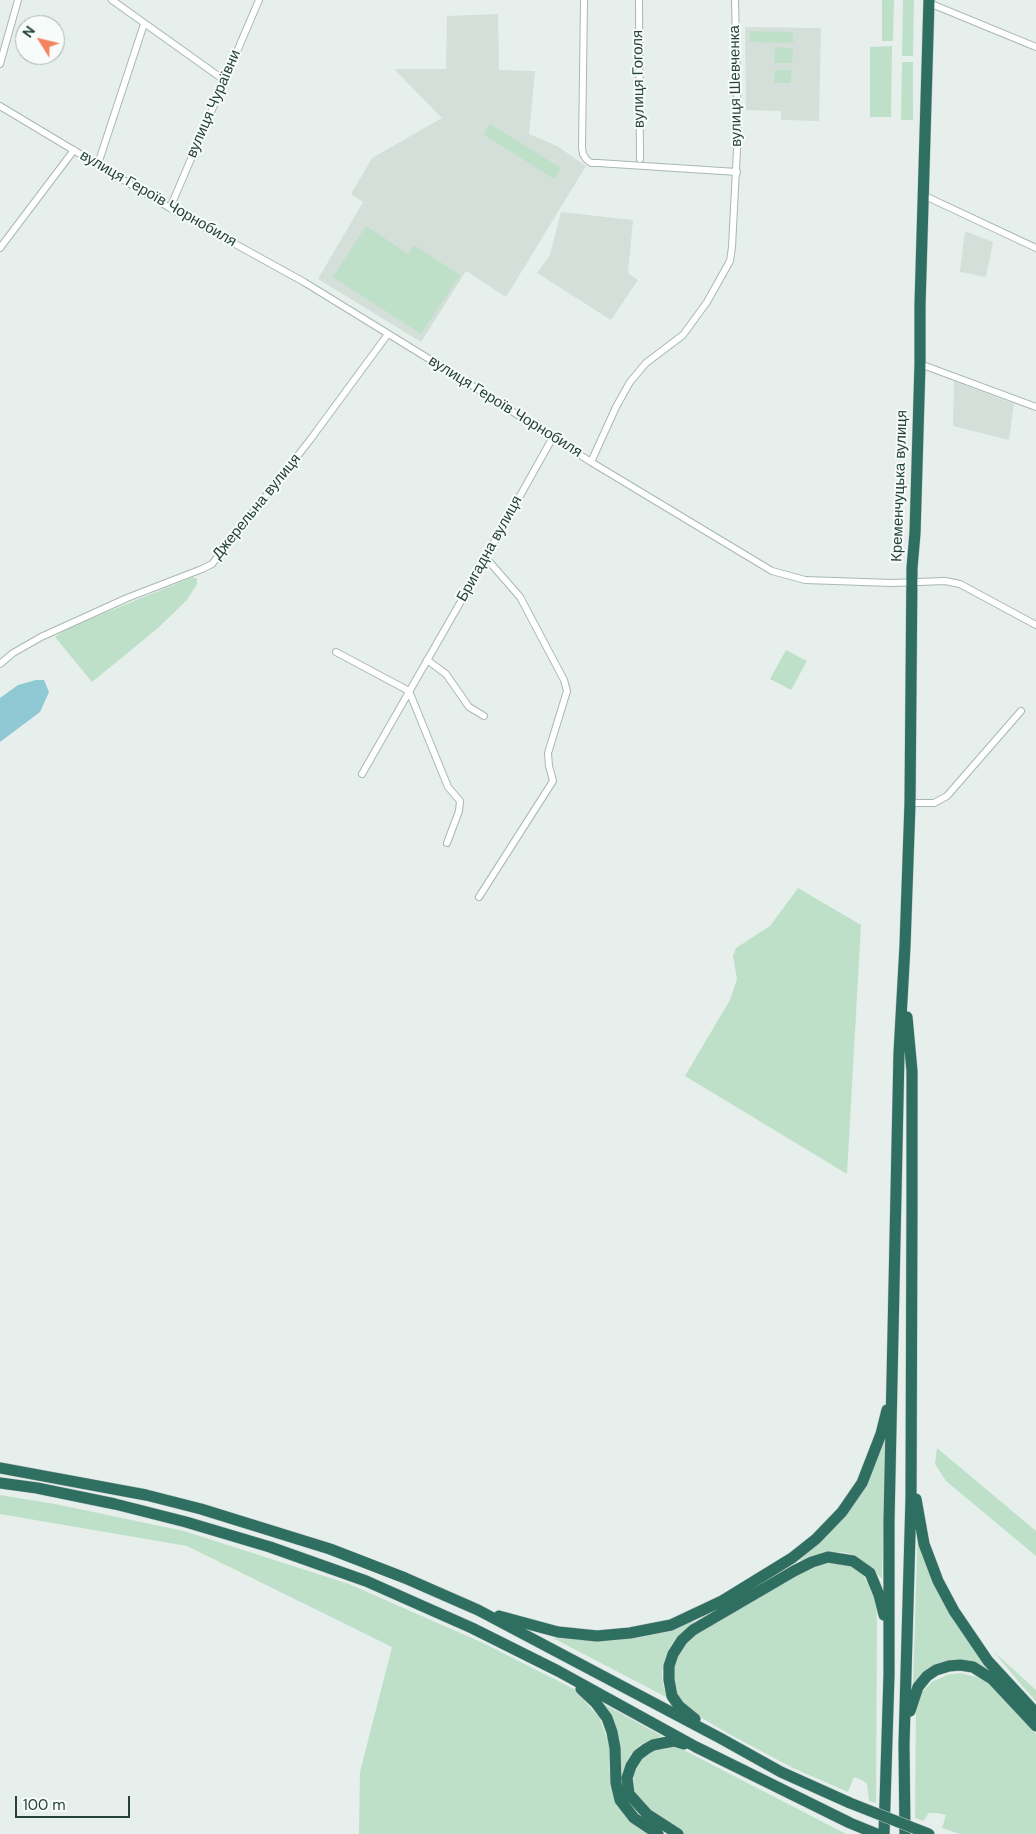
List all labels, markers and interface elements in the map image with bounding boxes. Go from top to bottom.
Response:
north arrow [15,15,65,65]
text: N [18,22,39,41]
street label: вулиця Шевченка [726,25,746,147]
street label: вулиця Гоголя [629,30,649,128]
street label: вулиця Чураївни [183,47,245,161]
street label: вулиця Героїв Чорнобиля [76,147,240,251]
street label: вулиця Героїв Чорнобиля [425,352,585,462]
street label: Кременчуцька вулиця [888,410,912,562]
street label: Джерельна вулиця [209,451,305,563]
street label: Бригадна вулиця [454,493,526,605]
scale bar [18,1786,132,1818]
text: 100 m [23,1795,66,1815]

